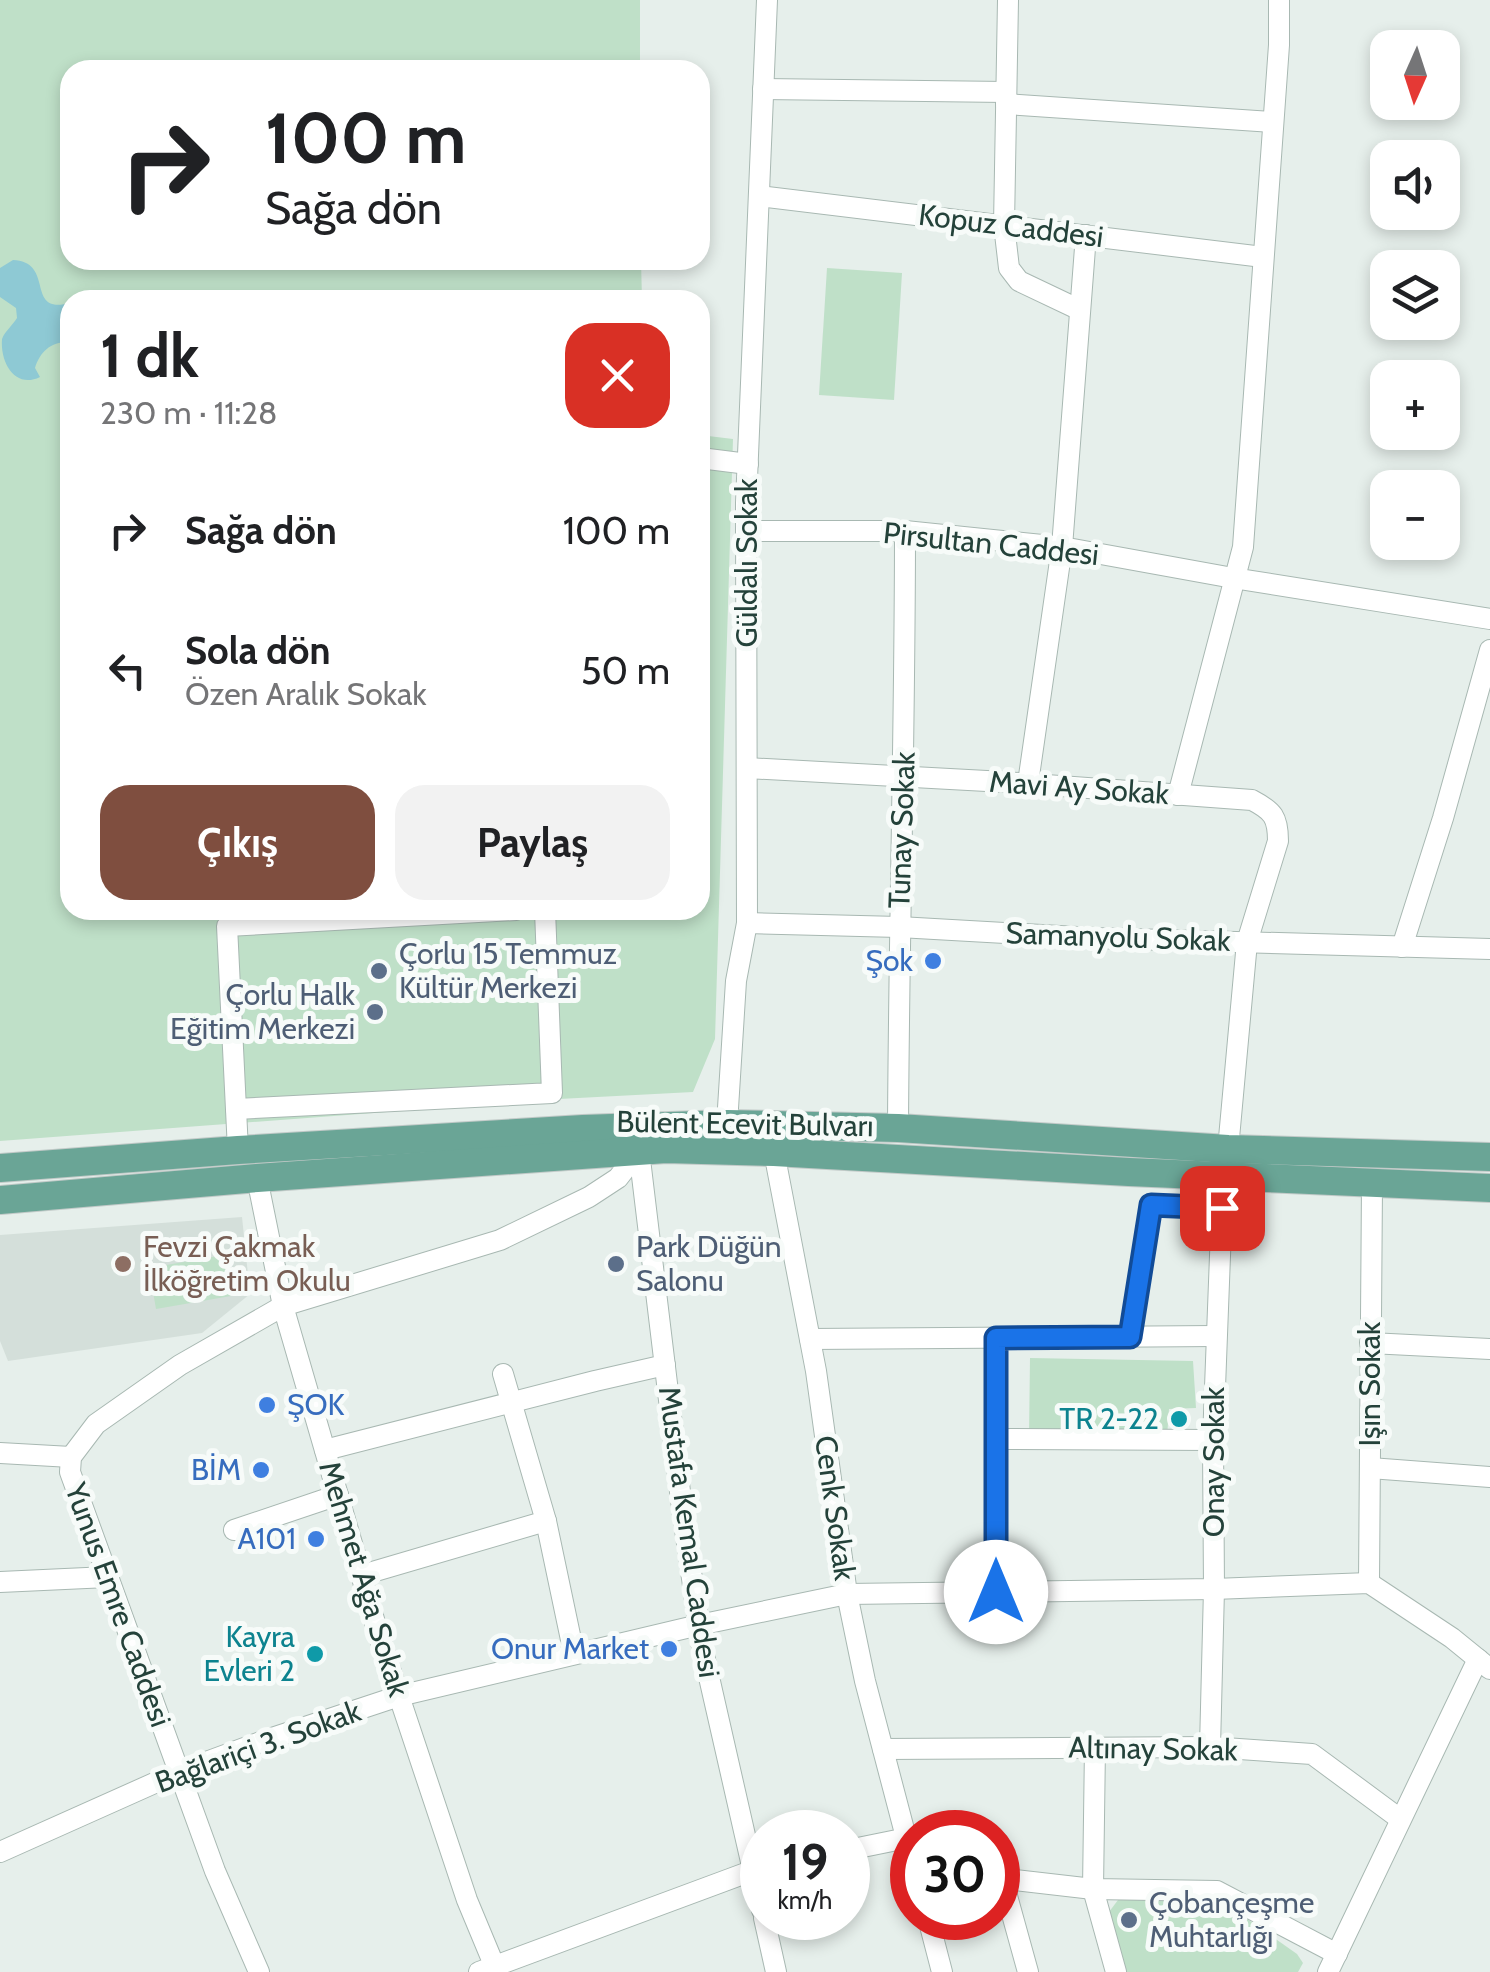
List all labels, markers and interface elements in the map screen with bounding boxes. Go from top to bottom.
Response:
north arrow [1370,30,1460,120]
map controls [1370,30,1460,560]
text: 100 m [265,95,466,181]
icon: right [100,100,230,230]
button: sound [1370,140,1460,230]
text: Sağa dön [265,181,442,235]
street label: Kopuz Caddesi [916,196,1106,255]
button: layers [1370,250,1460,340]
text: 1 dk [100,319,199,392]
button: close [565,323,670,428]
button: + [1370,360,1460,450]
text: 230 m · 11:28 [100,393,277,432]
button: − [1370,470,1460,560]
street label: Güldalı Sokak [728,478,765,648]
icon: right [100,503,155,558]
text: Sağa dön [185,507,337,554]
text: 100 m [563,507,670,554]
street label: Pirsultan Caddesi [882,514,1101,573]
text: Sola dön [185,627,331,674]
icon: left [100,643,155,698]
text: 50 m [581,647,670,694]
text: Özen Aralık Sokak [185,674,427,713]
street label: Tunay Sokak [880,750,923,909]
street label: Mavi Ay Sokak [988,763,1171,812]
button: Çıkış [100,785,375,900]
button: Paylaş [395,785,670,900]
street label: Samanyolu Sokak [1005,914,1232,959]
place label: Çorlu 15 Temmuz Kültür Merkezi [399,935,617,1006]
place label: Şok [866,942,914,979]
marker: Şok [922,950,944,972]
marker: Çorlu 15 Temmuz Kültür Merkezi [368,960,390,982]
place label: Çorlu Halk Eğitim Merkezi [170,976,356,1047]
marker: Çorlu Halk Eğitim Merkezi [364,1001,386,1023]
street label: Bülent Ecevit Bulvarı [616,1103,874,1144]
pin [1180,1166,1265,1251]
icon: arrive [1195,1181,1250,1236]
place label: Fevzi Çakmak İlköğretim Okulu [143,1228,351,1299]
place label: Park Düğün Salonu [636,1228,782,1299]
marker: Fevzi Çakmak İlköğretim Okulu [112,1253,134,1275]
marker: Park Düğün Salonu [605,1253,627,1275]
street label: Işın Sokak [1351,1321,1388,1447]
street label: Mustafa Kemal Caddesi [651,1384,728,1680]
place label: ŞOK [287,1386,345,1423]
street label: Onay Sokak [1195,1386,1232,1537]
marker: ŞOK [256,1394,278,1416]
place label: TR 2-22 [1059,1400,1159,1437]
marker: TR 2-22 [1168,1408,1190,1430]
street label: Cenk Sokak [807,1433,864,1583]
place label: BİM [191,1451,241,1488]
street label: Mehmet Ağa Sokak [311,1457,418,1701]
marker: BİM [250,1459,272,1481]
street label: Yunus Emre Caddesi [57,1477,180,1732]
place label: A101 [238,1520,296,1557]
marker: A101 [305,1528,327,1550]
position arrow [944,1540,1048,1644]
place label: Kayra Evleri 2 [203,1618,296,1689]
place label: Onur Market [491,1630,649,1667]
marker: Onur Market [658,1638,680,1660]
marker: Kayra Evleri 2 [304,1643,326,1665]
street label: Bağlariçi 3. Sokak [150,1692,366,1801]
street label: Altınay Sokak [1068,1729,1239,1768]
speed limit sign: 30 [890,1810,1020,1940]
text: 19 [782,1832,828,1893]
place label: Çobançeşme Muhtarlığı [1149,1884,1314,1955]
text: km/h [778,1885,832,1915]
marker: Çobançeşme Muhtarlığı [1118,1909,1140,1931]

